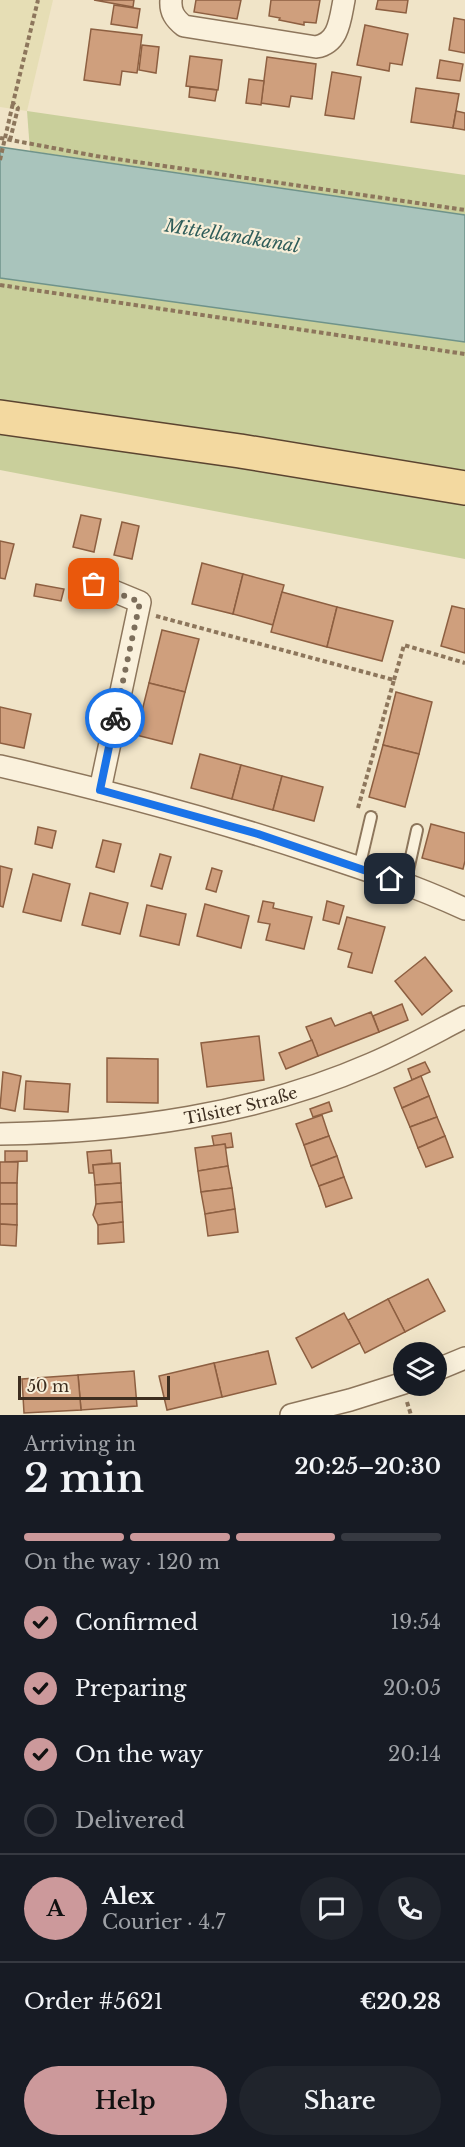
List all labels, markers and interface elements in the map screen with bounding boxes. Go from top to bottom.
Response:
water label: Mittellandkanal [162,214,301,258]
pin [68,558,119,609]
icon: bag [77,567,110,600]
courier [85,688,145,748]
icon: bike [99,702,132,735]
pin [364,853,415,904]
icon: home [373,862,406,895]
street label: Tilsiter Straße [183,1082,300,1128]
map controls [393,1342,447,1396]
button: layers [393,1342,447,1396]
scale bar [18,1373,170,1400]
text: 50 m [27,1376,69,1396]
text: Arriving in [24,1432,136,1456]
text: 20:25–20:30 [295,1453,441,1480]
text: 2 min [24,1454,144,1503]
text: On the way · 120 m [24,1550,220,1574]
icon: check [24,1606,57,1639]
text: Confirmed [75,1609,198,1636]
text: 19:54 [390,1610,441,1634]
icon: check [24,1672,57,1705]
text: Preparing [75,1675,186,1702]
text: 20:05 [383,1676,441,1700]
icon: check [24,1738,57,1771]
text: On the way [75,1741,203,1768]
text: 20:14 [388,1742,441,1766]
text: Delivered [75,1807,185,1834]
button: chat [300,1877,363,1940]
button: phone [378,1877,441,1940]
text: Alex [102,1883,155,1910]
text: A [47,1895,64,1922]
text: Courier · 4.7 [102,1910,225,1934]
text: Order #5621 [24,1988,163,2015]
text: €20.28 [360,1988,441,2015]
button: Help [24,2066,227,2135]
button: Share [239,2066,441,2135]

